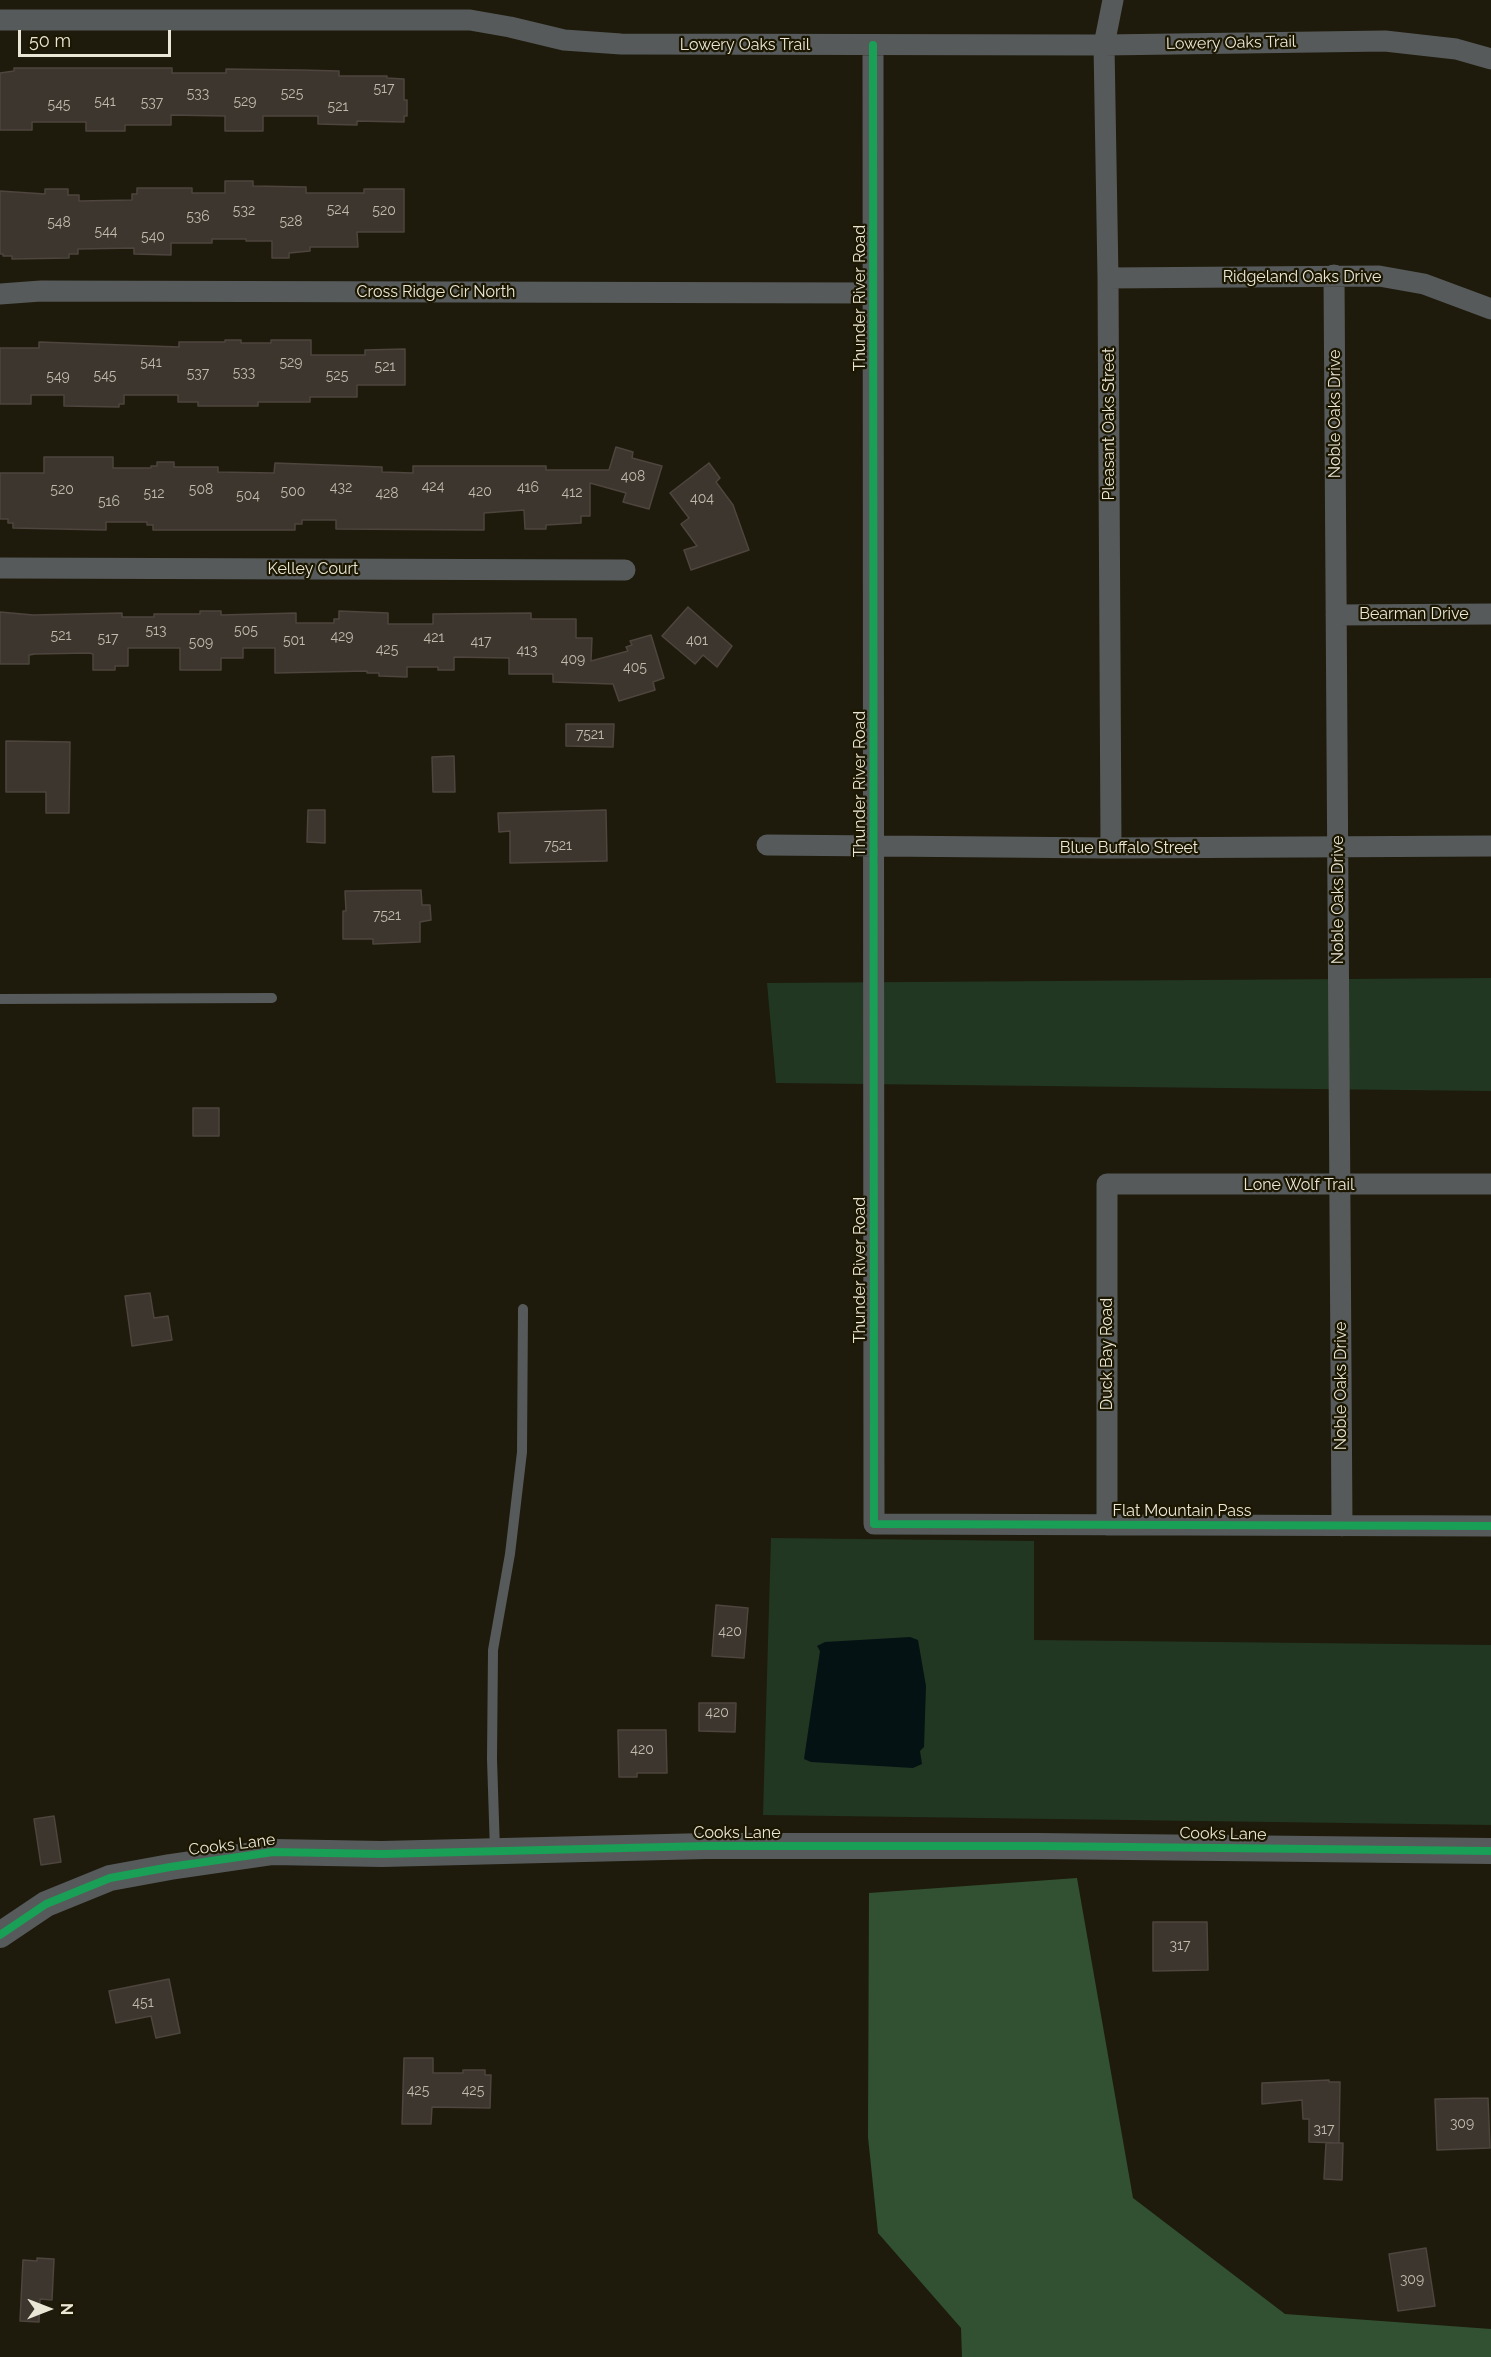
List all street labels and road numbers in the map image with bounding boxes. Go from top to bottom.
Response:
street label: Lowery Oaks Trail [1166,32,1296,54]
street label: Lowery Oaks Trail [680,35,810,55]
street label: Thunder River Road [850,225,870,371]
street label: Ridgeland Oaks Drive [1223,267,1381,287]
street label: Cross Ridge Cir North [357,282,515,302]
street label: Pleasant Oaks Street [1099,348,1119,500]
street label: Noble Oaks Drive [1325,350,1345,478]
street label: Kelley Court [268,559,358,579]
street label: Bearman Drive [1359,604,1469,624]
street label: Thunder River Road [850,711,870,857]
street label: Noble Oaks Drive [1328,836,1348,964]
street label: Blue Buffalo Street [1060,838,1198,858]
street label: Lone Wolf Trail [1244,1175,1354,1195]
street label: Thunder River Road [850,1197,870,1343]
street label: Duck Bay Road [1097,1298,1117,1410]
street label: Noble Oaks Drive [1331,1322,1351,1450]
street label: Flat Mountain Pass [1112,1501,1252,1521]
street label: Cooks Lane [693,1823,781,1843]
street label: Cooks Lane [1179,1824,1267,1844]
street label: Cooks Lane [188,1830,276,1860]

